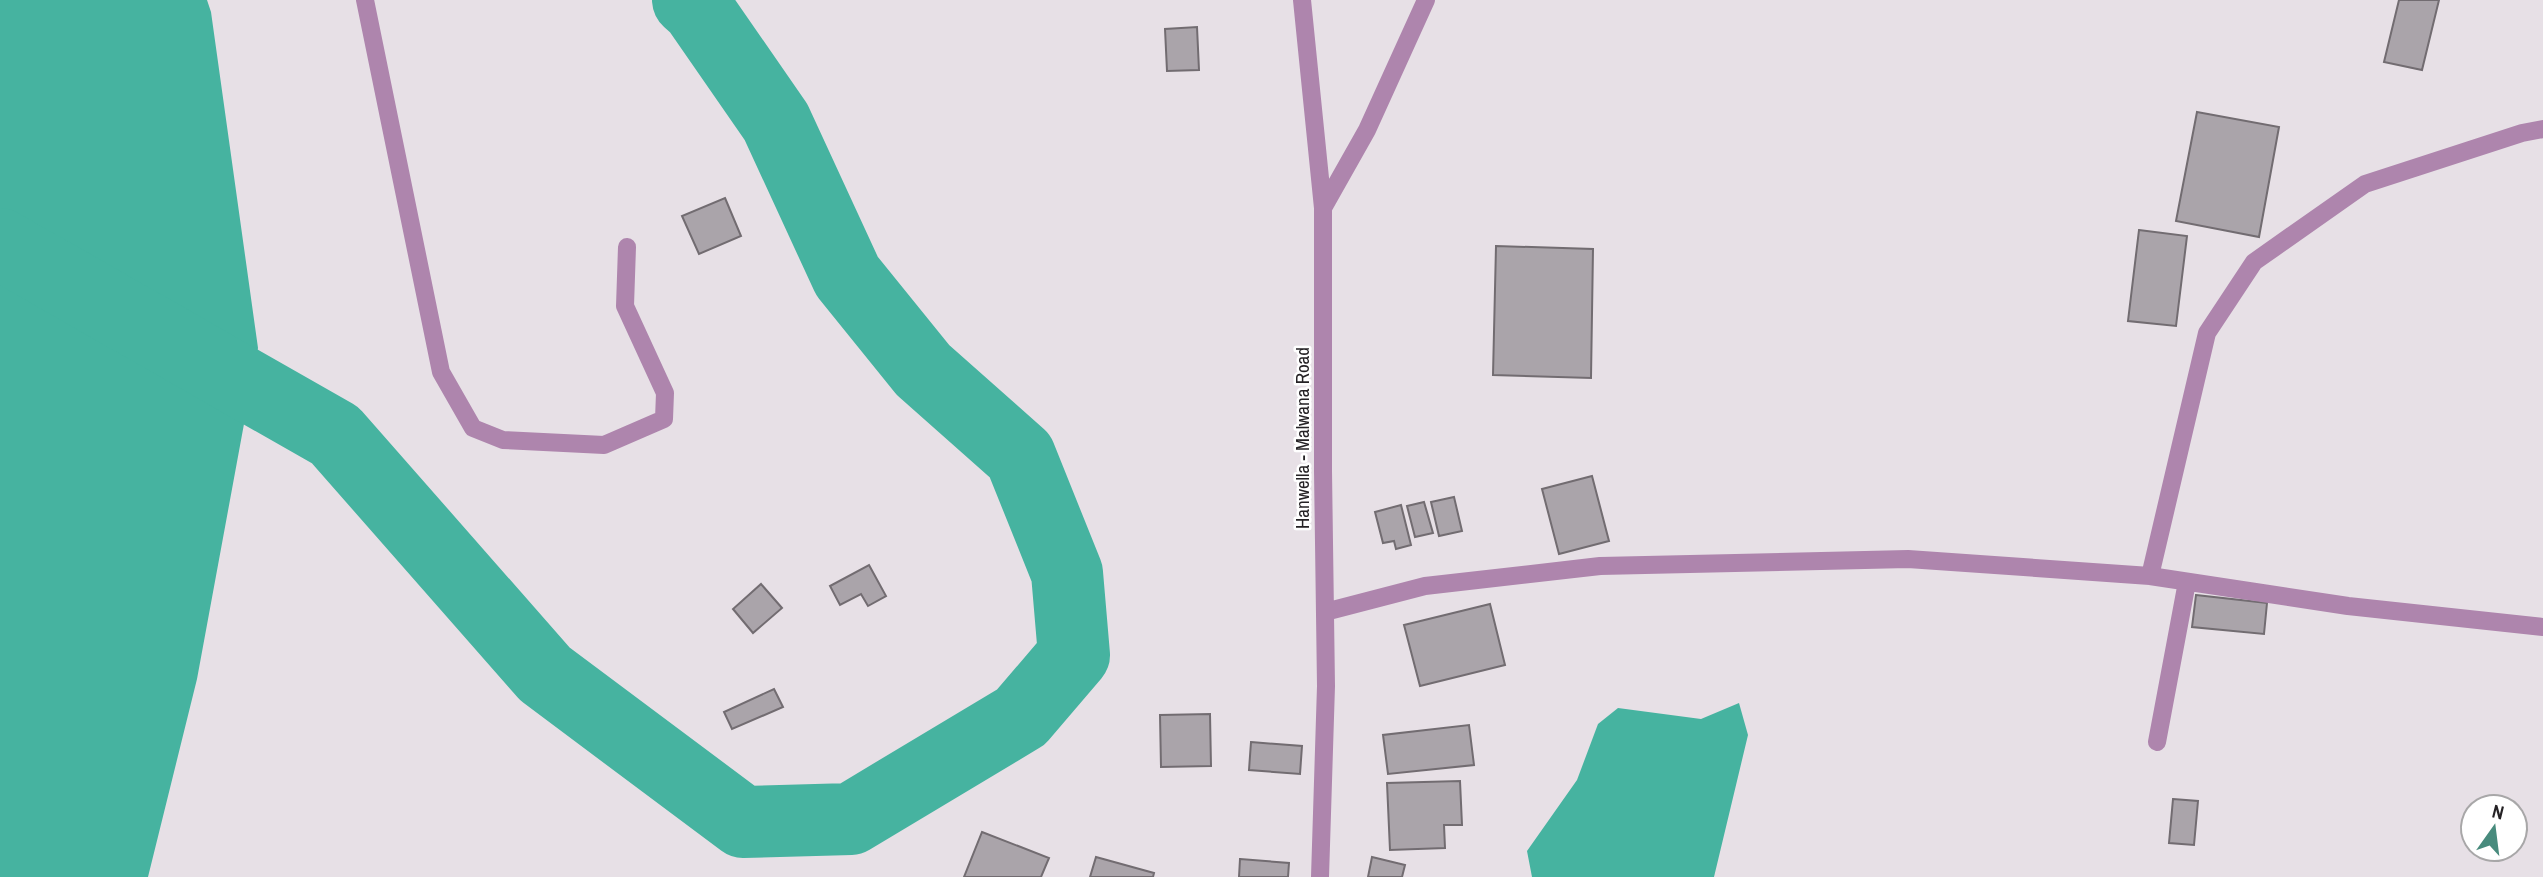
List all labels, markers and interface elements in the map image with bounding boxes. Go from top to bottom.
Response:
street label: Hanwella - Malwana Road [1289,347,1315,529]
north arrow [2459,793,2529,863]
text: N [2490,798,2507,825]

